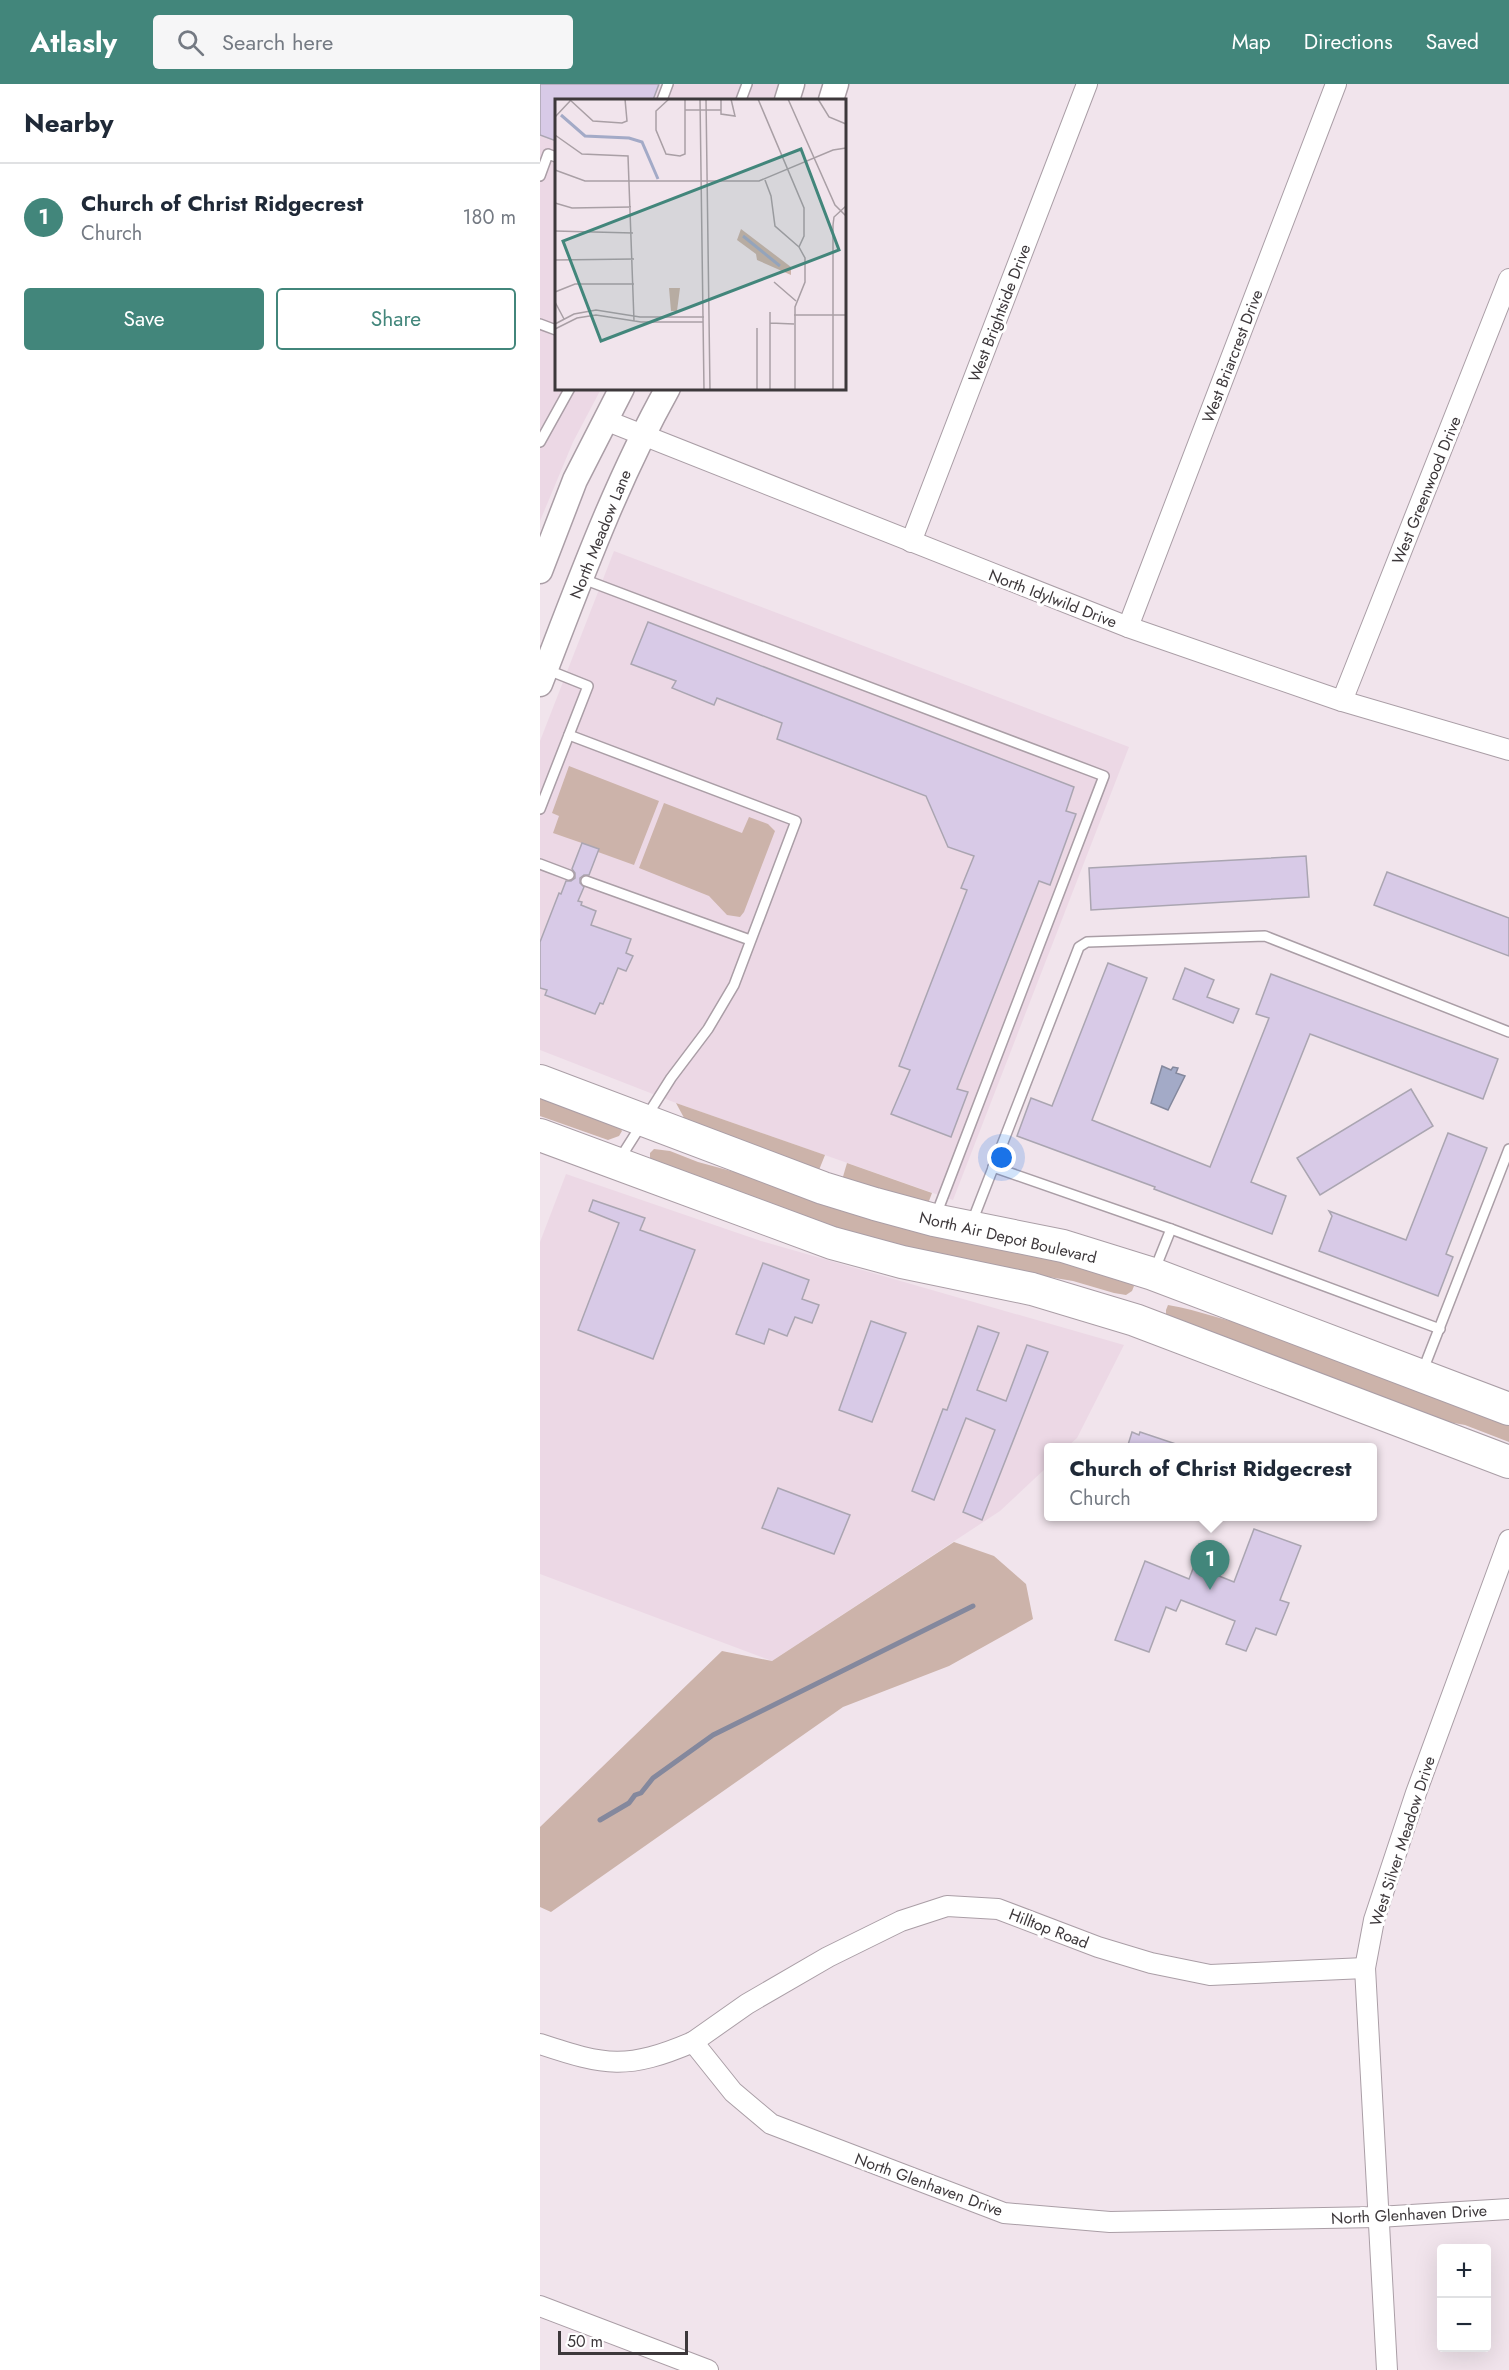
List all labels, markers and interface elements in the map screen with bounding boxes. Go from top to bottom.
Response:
search box [153,15,573,69]
text: Atlasly [30,22,117,63]
icon: search [174,26,207,59]
text: Search here [222,26,333,58]
text: Map [1232,27,1271,57]
text: Directions [1304,27,1393,57]
text: Saved [1426,27,1479,57]
inset map [555,99,846,390]
text: Nearby [24,104,113,142]
text: Church of Christ Ridgecrest [81,187,363,219]
text: 1 [38,203,49,232]
text: 180 m [462,203,516,232]
text: Church [81,219,142,248]
street label: West Brightside Drive [963,241,1036,386]
street label: West Briarcrest Drive [1196,286,1269,426]
button: Save [24,288,264,350]
button: Share [276,288,516,350]
street label: West Greenwood Drive [1386,413,1467,568]
street label: North Meadow Lane [564,466,637,602]
street label: North Idylwild Drive [985,563,1120,634]
your location [987,1143,1016,1172]
street label: North Air Depot Boulevard [917,1206,1099,1269]
popup [1044,1443,1377,1521]
text: Church of Christ Ridgecrest [1069,1452,1352,1484]
text: Church [1069,1484,1131,1513]
pin: 1 [1190,1540,1230,1590]
street label: West Silver Meadow Drive [1364,1753,1441,1929]
street label: Hilltop Road [1006,1903,1092,1954]
street label: North Glenhaven Drive [851,2147,1006,2222]
street label: North Glenhaven Drive [1330,2199,1488,2230]
map controls [1437,2244,1491,2352]
button: + [1437,2244,1491,2298]
button: − [1437,2298,1491,2352]
scale bar [558,2328,688,2356]
text: 50 m [567,2330,603,2353]

